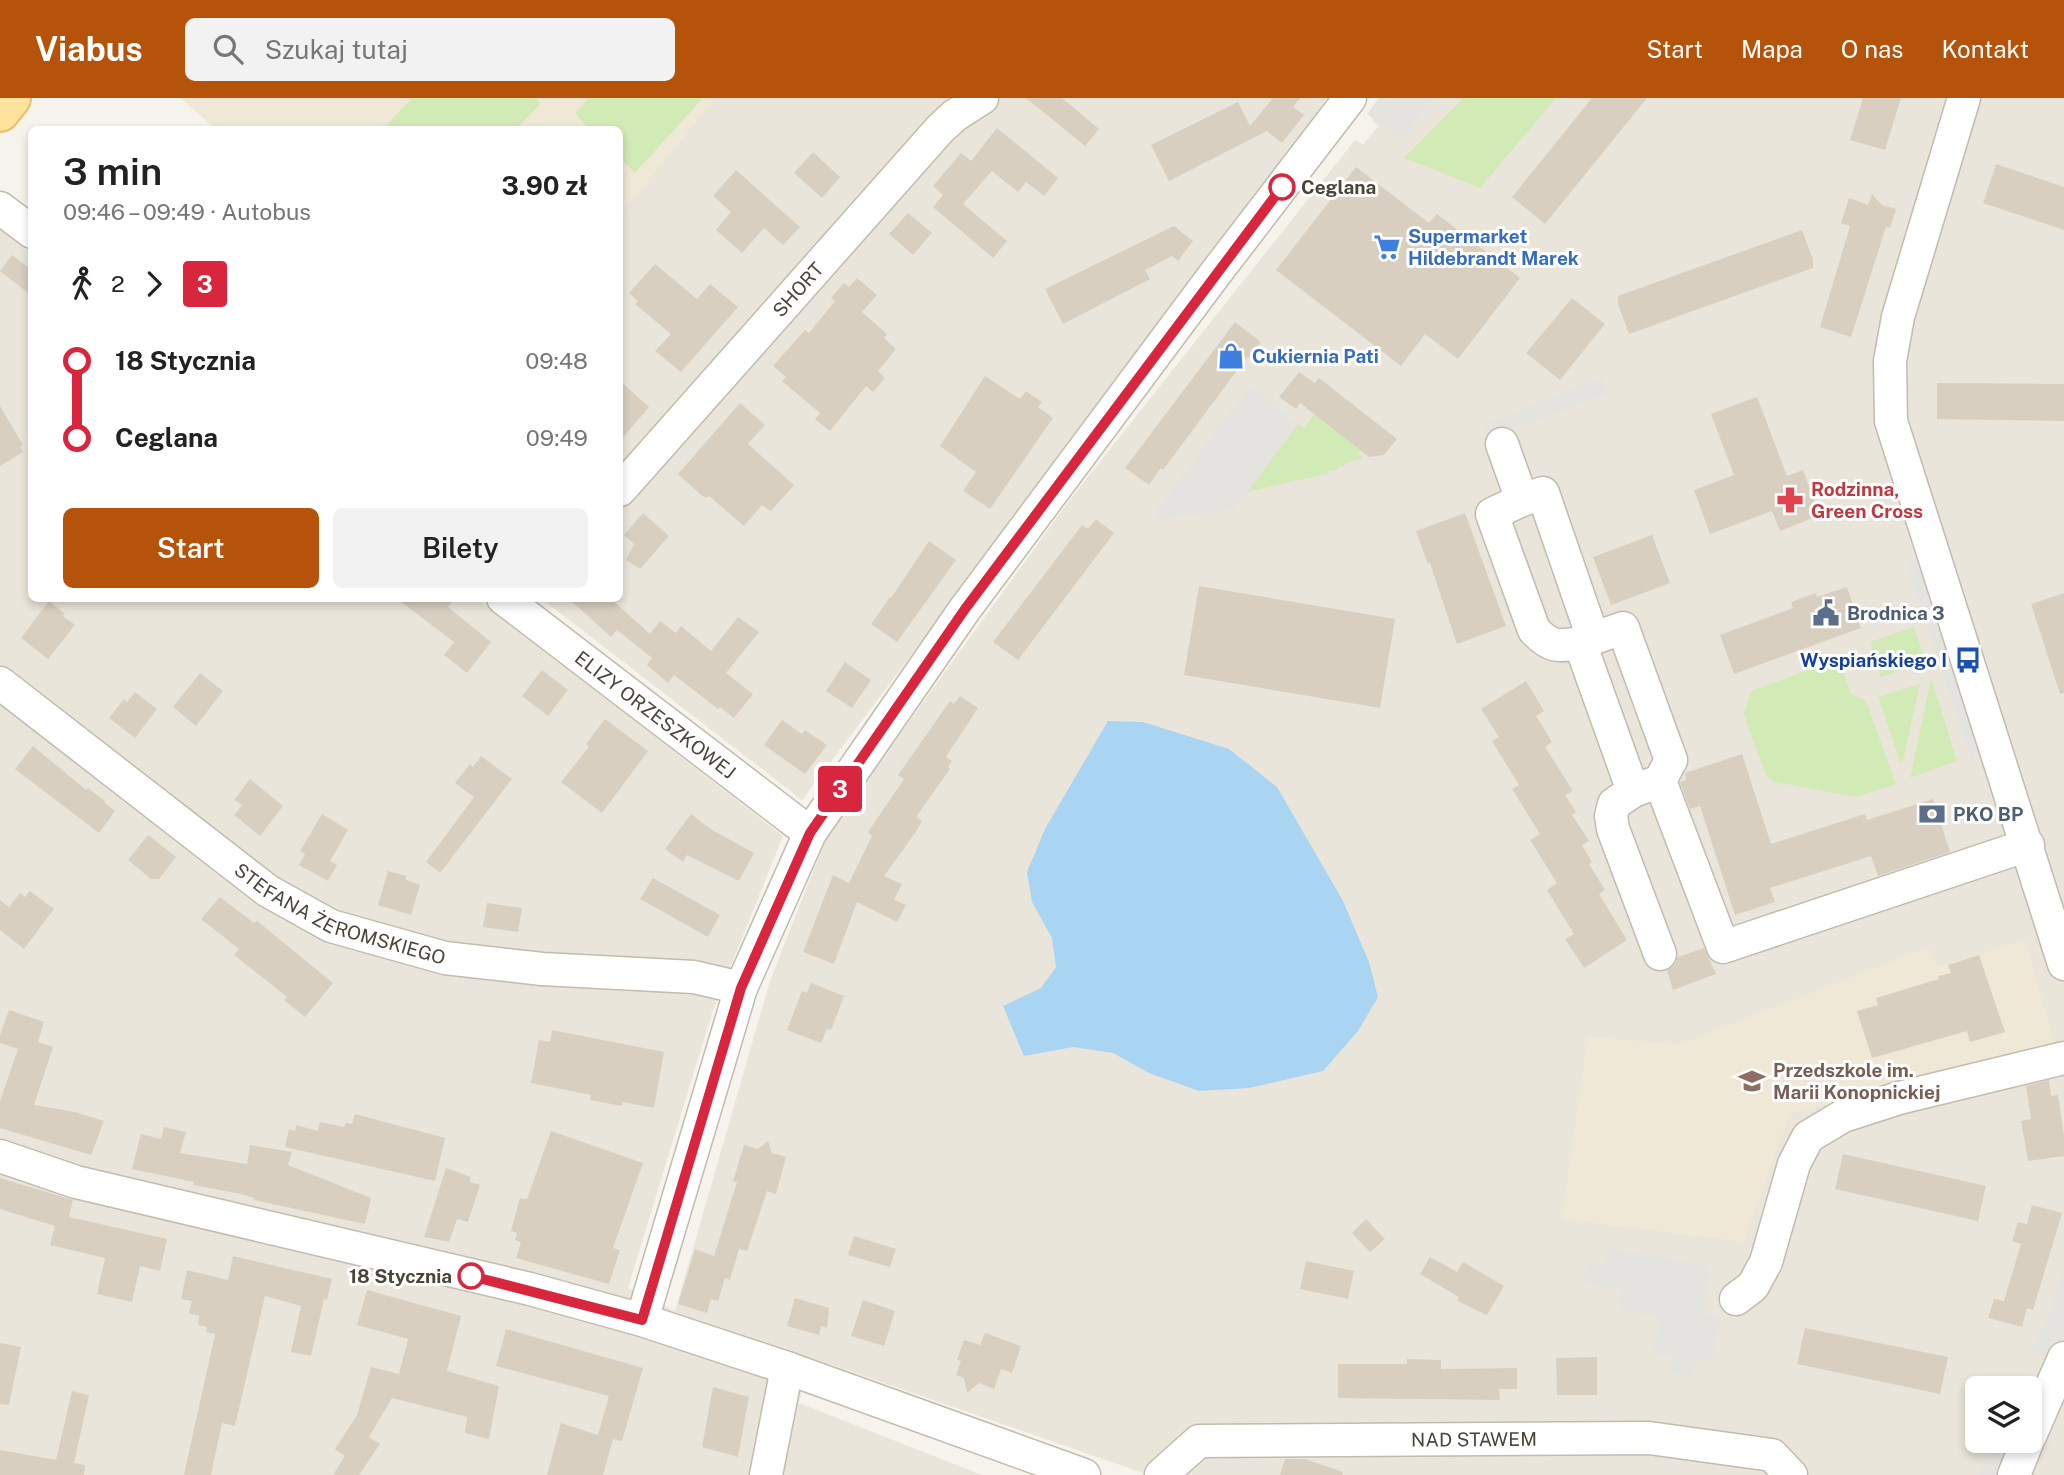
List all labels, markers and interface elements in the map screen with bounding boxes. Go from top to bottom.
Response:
search box [185,18,675,81]
text: Viabus [35,30,143,68]
icon: search [209,30,247,68]
text: Szukaj tutaj [265,34,408,65]
text: Start [1646,35,1703,63]
text: Mapa [1741,35,1803,63]
text: O nas [1841,35,1903,63]
text: Kontakt [1941,35,2029,63]
text: 3 min [63,149,162,194]
text: 3.90 zł [501,170,588,201]
marker: Ceglana [1269,174,1295,200]
place label: Ceglana [1301,176,1376,198]
text: 09:46 – 09:49 · Autobus [63,198,311,225]
place label: Supermarket Hildebrandt Marek [1408,225,1579,269]
supermarket icon: Supermarket Hildebrandt Marek [1372,232,1402,262]
street label: SHORT [768,258,828,321]
icon: walk [63,265,101,303]
icon: forward [135,265,173,303]
text: 2 [111,270,125,297]
text: 3 [197,270,213,298]
shop icon: Cukiernia Pati [1216,341,1246,371]
text: 18 Stycznia [115,345,256,376]
place label: Cukiernia Pati [1252,345,1379,367]
text: 09:48 [525,347,588,374]
text: Ceglana [115,422,218,453]
text: 09:49 [526,424,588,451]
place label: Rodzinna, Green Cross [1811,478,1923,522]
pharmacy icon: Rodzinna, Green Cross [1775,485,1805,515]
button: Start [63,508,319,588]
button: Bilety [333,508,588,588]
public building icon: Brodnica 3 [1811,598,1841,628]
place label: Brodnica 3 [1847,602,1945,624]
bus stop icon: Wyspiańskiego I [1953,645,1983,675]
street label: ELIZY ORZESZKOWEJ [571,646,740,783]
place label: Wyspiańskiego I [1800,649,1947,671]
line badge: 3 [817,766,863,812]
text: 3 [832,775,848,803]
bank icon: PKO BP [1917,799,1947,829]
place label: PKO BP [1953,803,2023,825]
street label: STEFANA ŻEROMSKIEGO [230,858,448,969]
place label: Przedszkole im. Marii Konopnickiej [1773,1059,1940,1103]
school or university icon: Przedszkole im. Marii Konopnickiej [1737,1066,1767,1096]
marker: 18 Stycznia [458,1263,484,1289]
place label: 18 Stycznia [349,1265,452,1287]
map controls [1965,1376,2042,1453]
button: layers [1965,1376,2042,1453]
street label: NAD STAWEM [1411,1428,1537,1451]

